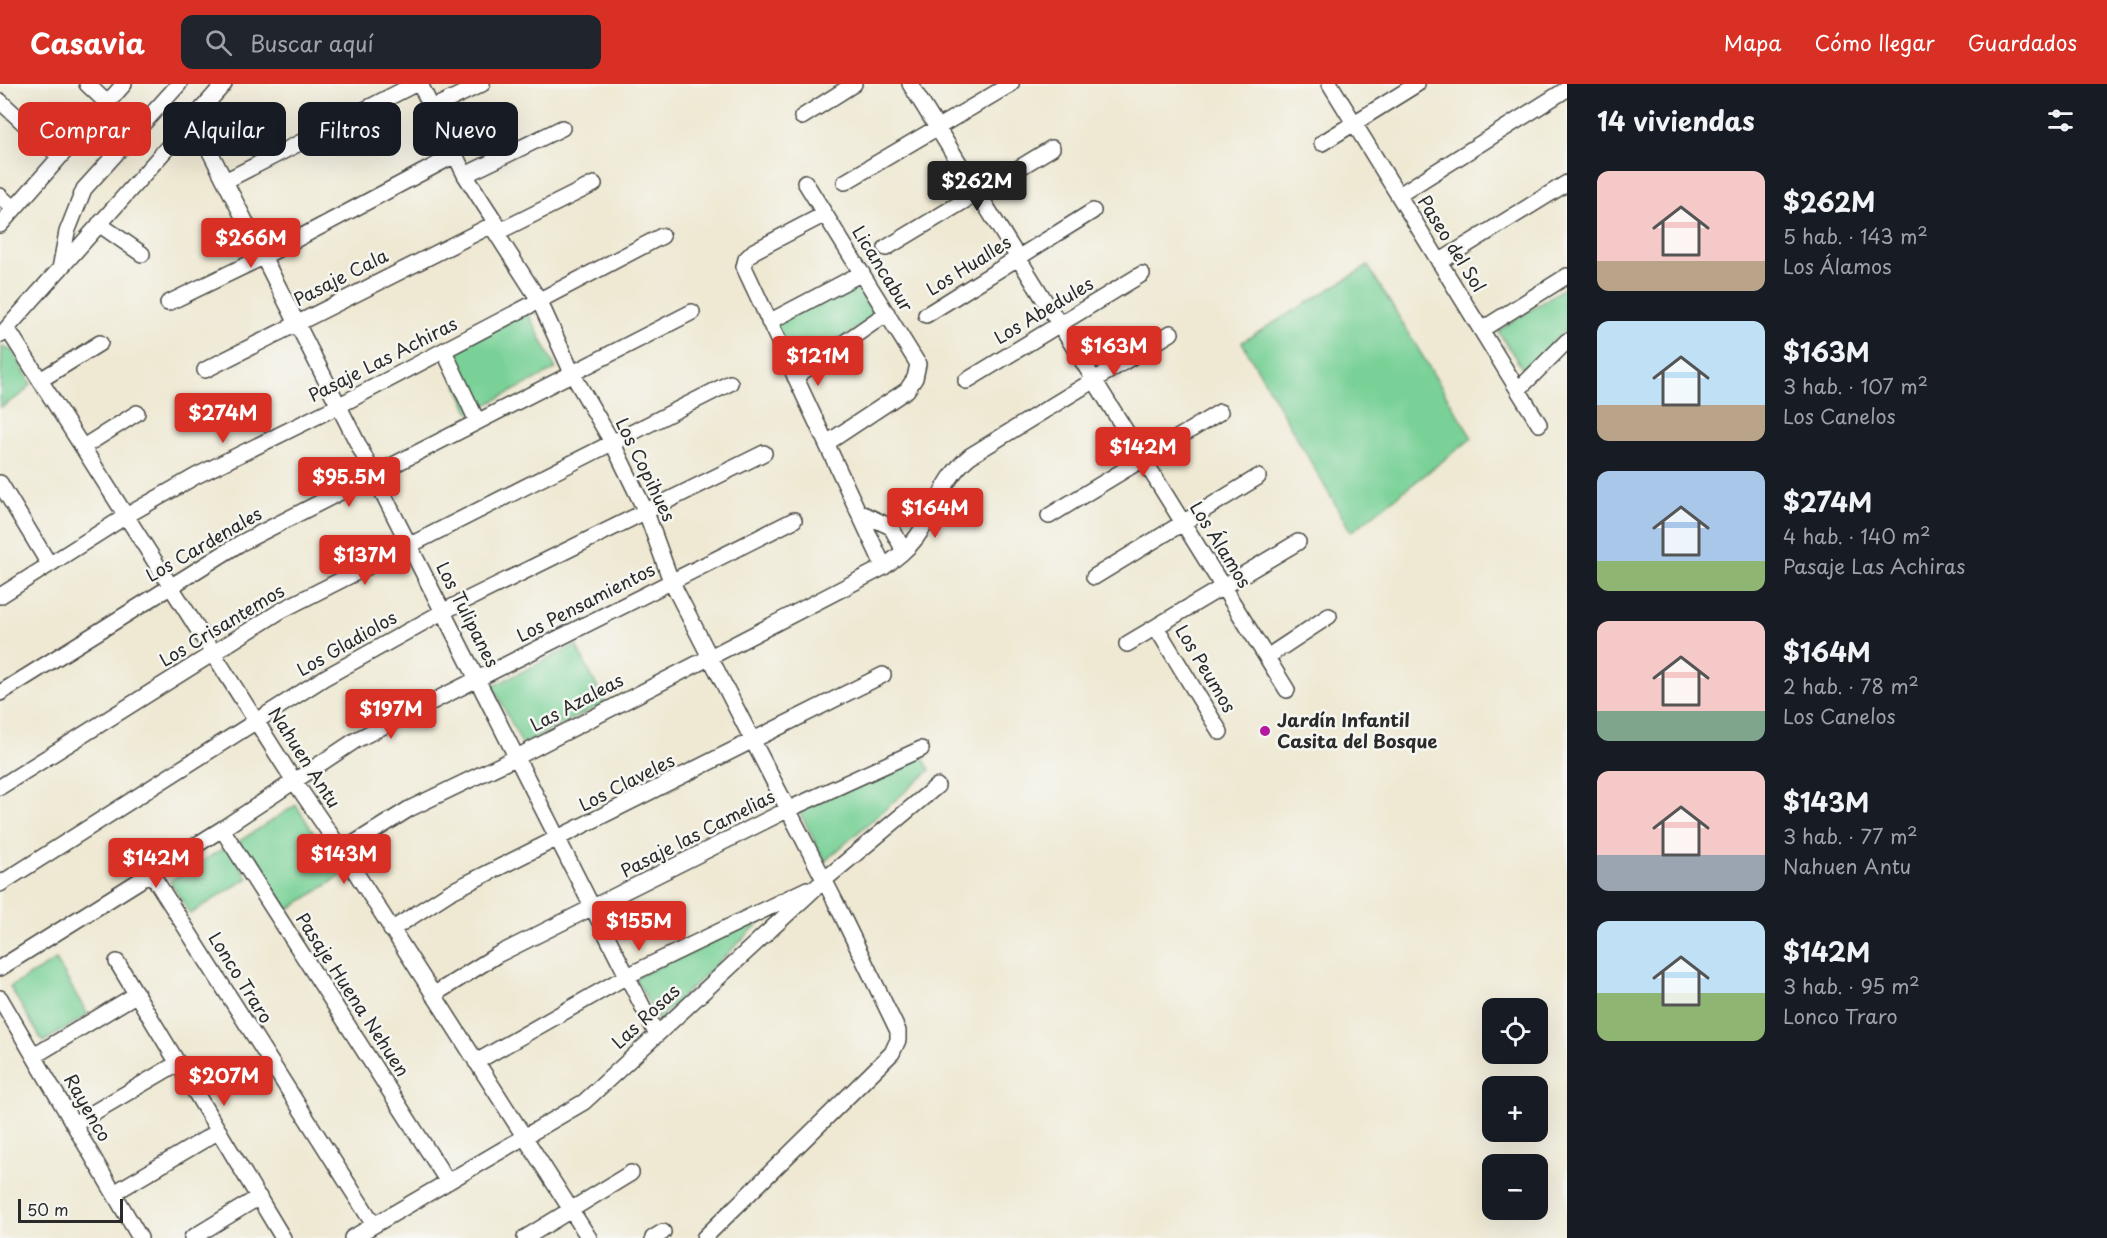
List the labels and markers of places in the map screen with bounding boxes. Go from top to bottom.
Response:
pin: $262M [935,161,1019,212]
pin: $266M [209,218,293,269]
pin: $163M [1072,326,1156,377]
pin: $121M [776,336,860,387]
pin: $274M [181,393,265,444]
pin: $142M [1101,427,1185,478]
pin: $95.5M [300,457,398,508]
pin: $164M [893,488,977,539]
pin: $137M [323,535,407,586]
pin: $197M [349,689,433,740]
place label: Jardín Infantil Casita del Bosque [1277,706,1437,754]
marker: Jardín Infantil Casita del Bosque [1258,724,1272,738]
pin: $143M [302,834,386,885]
pin: $142M [114,838,198,889]
pin: $155M [597,901,681,952]
pin: $207M [182,1056,266,1107]

